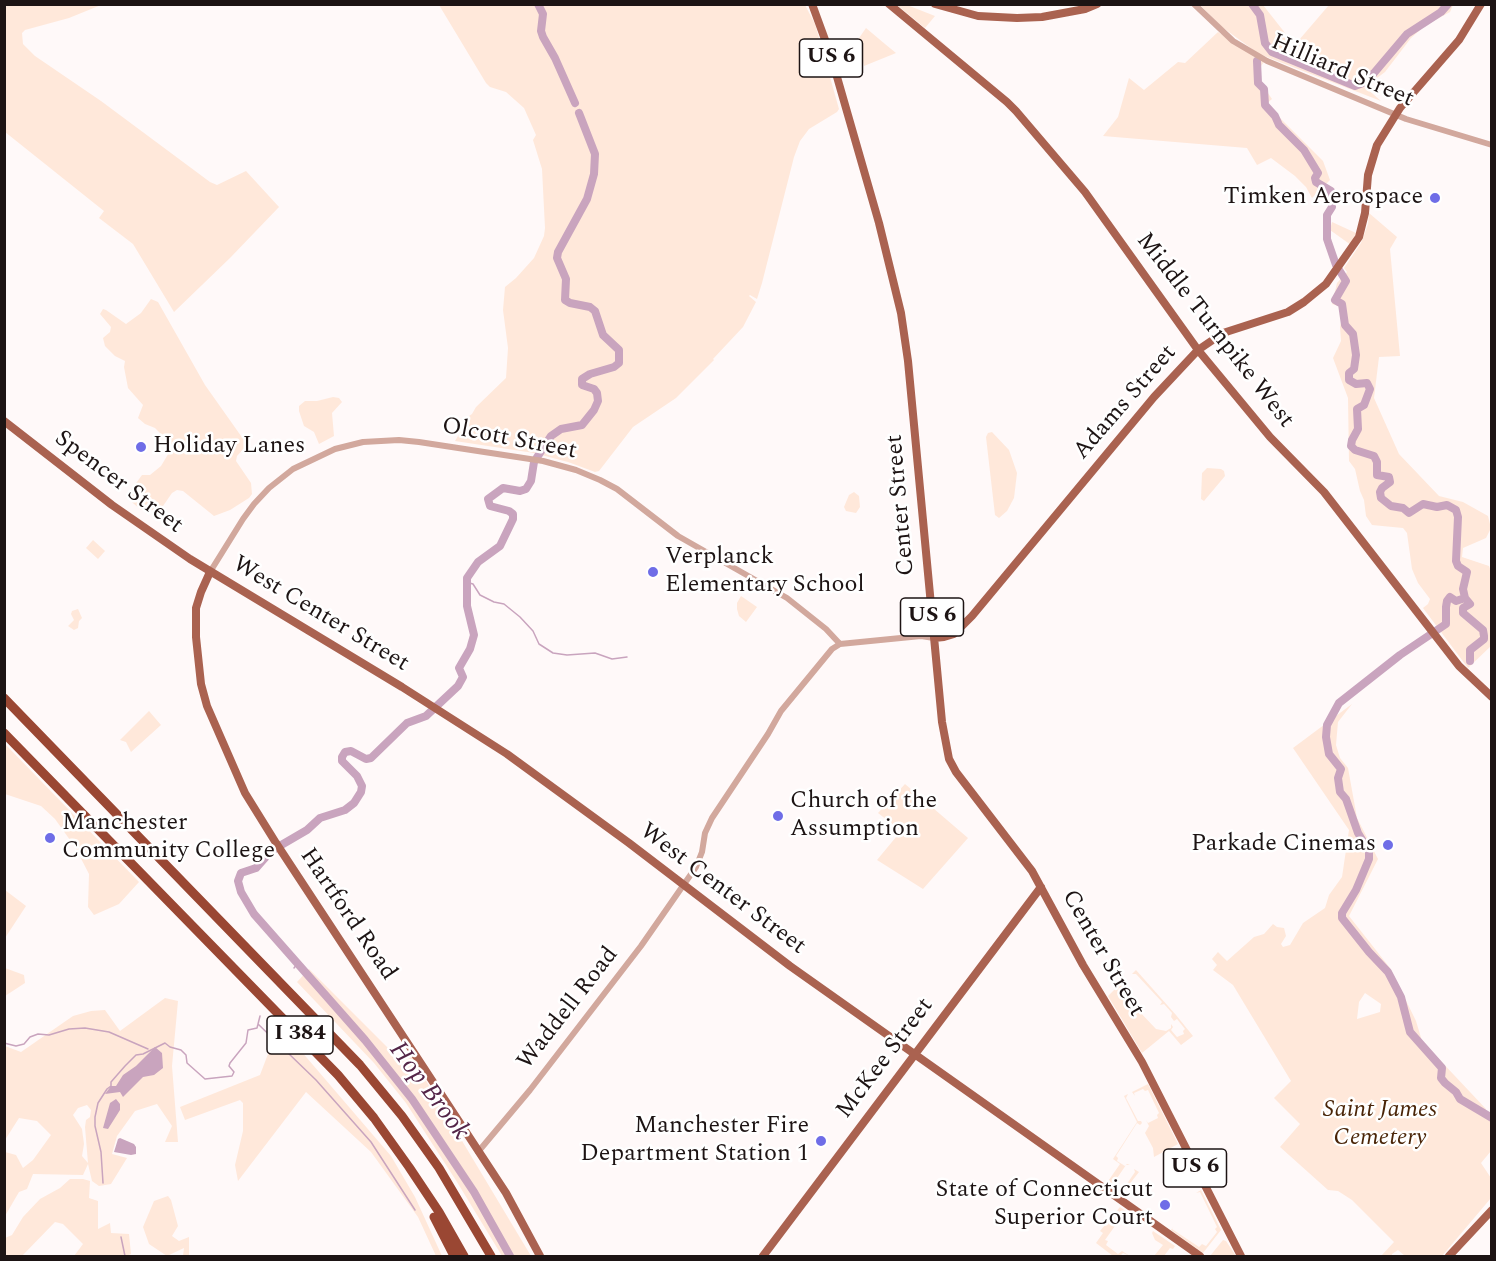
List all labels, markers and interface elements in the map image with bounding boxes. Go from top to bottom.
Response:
street label: Hilliard Street [1266,29,1418,115]
road number: US 6 [800,39,862,77]
place label: Timken Aerospace [1224,184,1423,212]
marker: Timken Aerospace [1428,191,1442,205]
street label: Middle Turnpike West [1129,228,1299,434]
street label: Adams Street [1068,340,1184,466]
street label: Olcott Street [439,413,579,467]
street label: Spencer Street [48,425,188,541]
place label: Holiday Lanes [153,433,305,461]
street label: Center Street [881,433,923,577]
marker: Holiday Lanes [134,440,148,454]
place label: Verplanck Elementary School [665,544,865,600]
street label: West Center Street [226,551,414,679]
marker: Verplanck Elementary School [646,565,660,579]
road number: US 6 [900,598,964,636]
place label: Church of the Assumption [790,788,937,844]
marker: Church of the Assumption [771,809,785,823]
place label: Manchester Community College [62,810,275,866]
street label: West Center Street [633,818,811,962]
marker: Manchester Community College [43,831,57,845]
place label: Parkade Cinemas [1191,831,1376,859]
marker: Parkade Cinemas [1381,838,1395,852]
street label: Hartford Road [292,843,402,987]
street label: Center Street [1054,885,1150,1023]
street label: Waddell Road [512,942,626,1076]
street label: McKee Street [831,993,941,1125]
road number: I 384 [267,1016,333,1054]
water label: Hop Brook [381,1037,475,1147]
park label: Saint James Cemetery [1323,1097,1437,1153]
place label: Manchester Fire Department Station 1 [580,1113,809,1169]
marker: Manchester Fire Department Station 1 [814,1134,828,1148]
road number: US 6 [1164,1149,1226,1187]
place label: State of Connecticut Superior Court [936,1177,1153,1233]
marker: State of Connecticut Superior Court [1158,1198,1172,1212]

